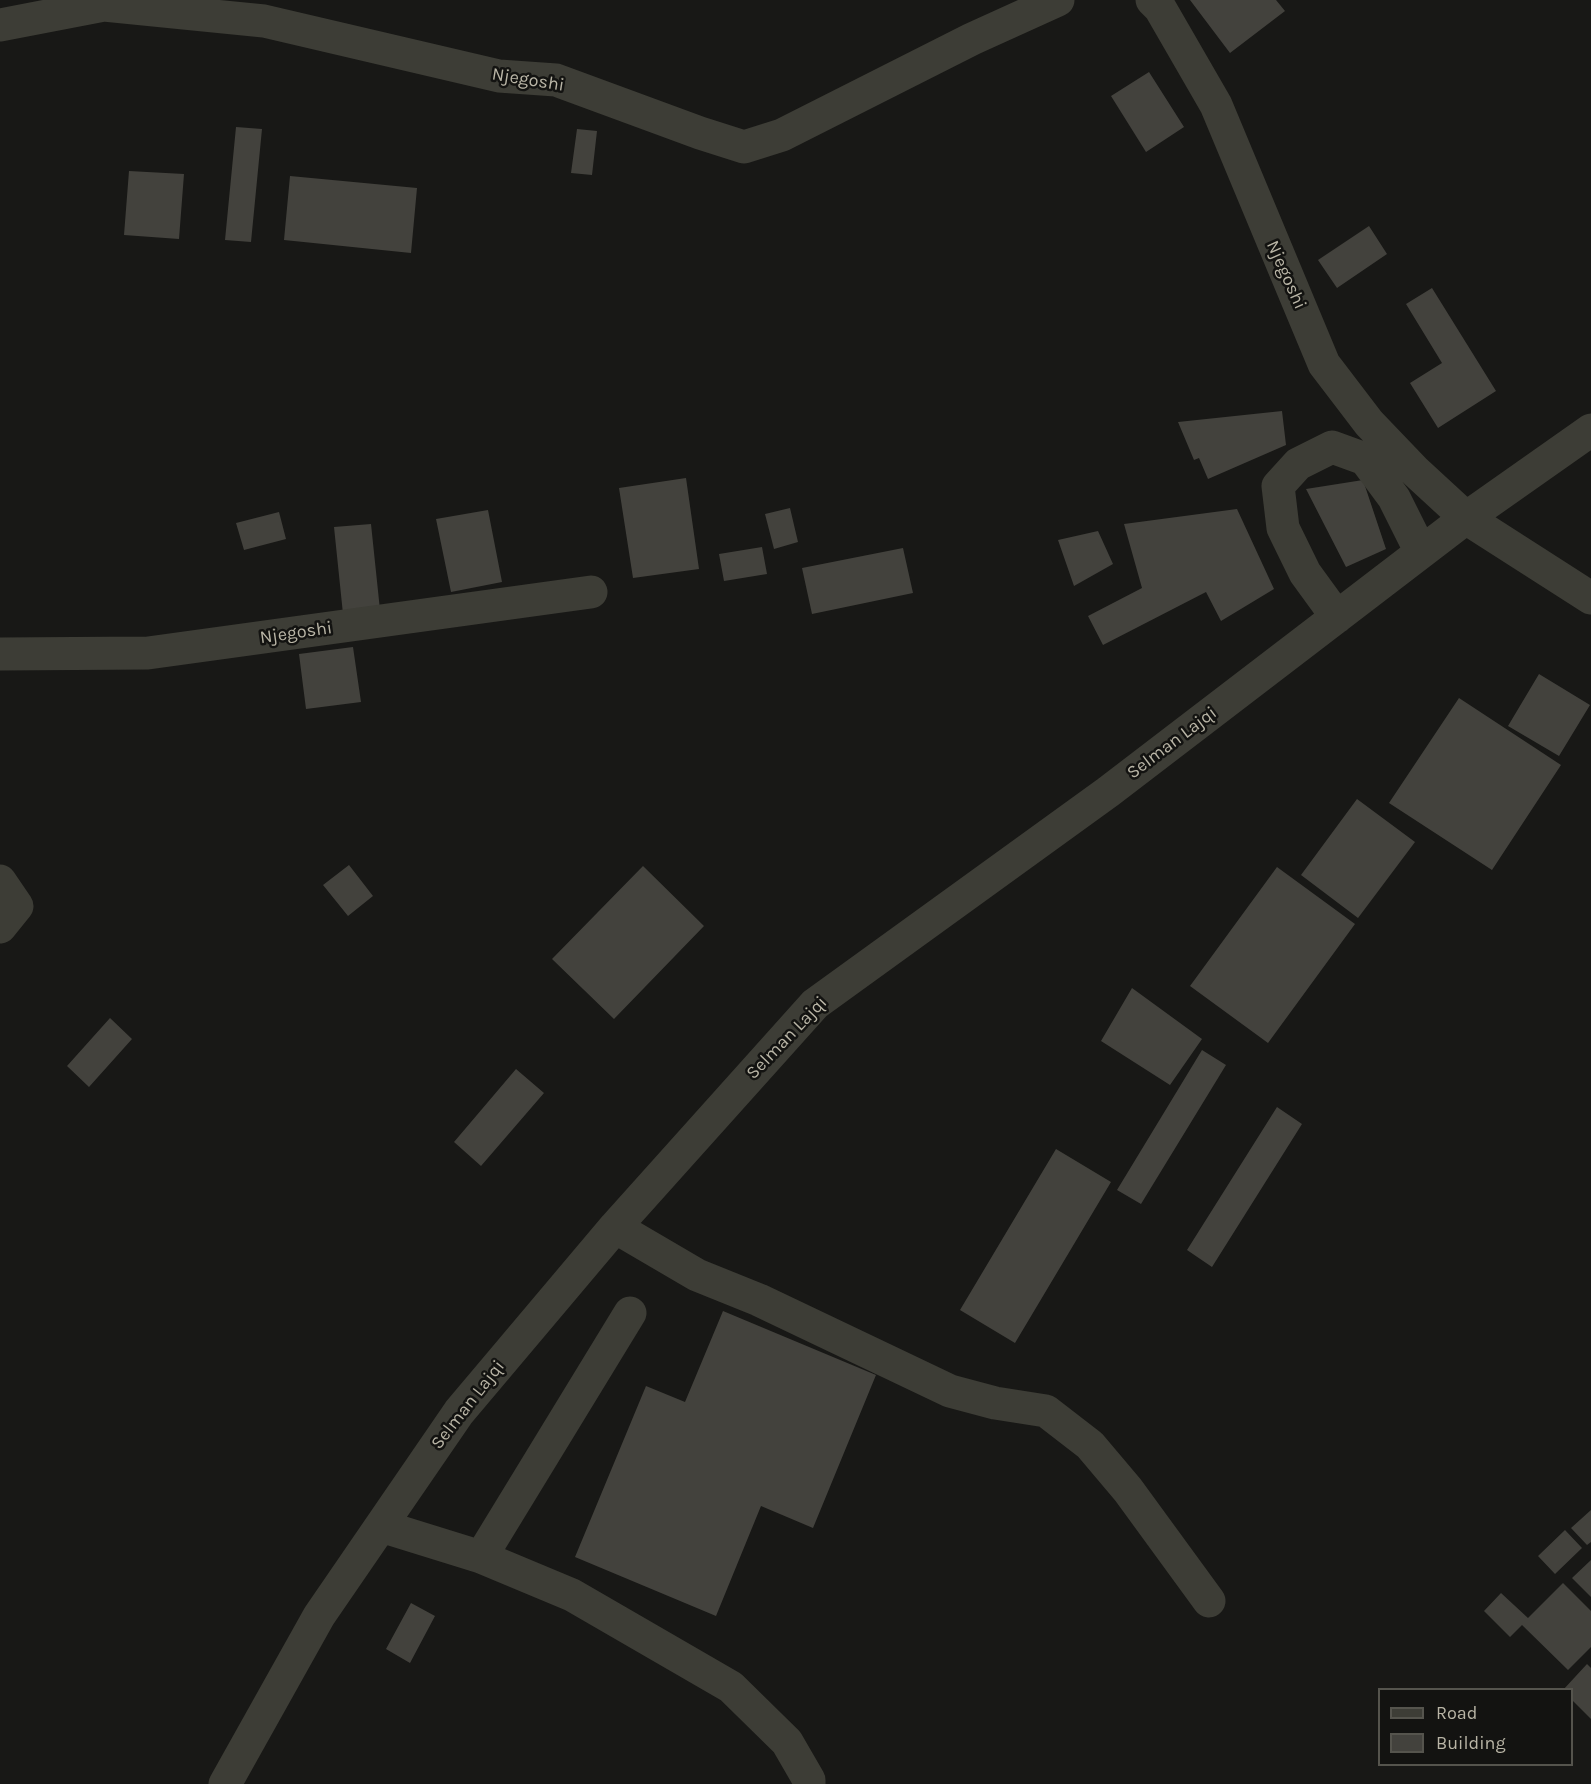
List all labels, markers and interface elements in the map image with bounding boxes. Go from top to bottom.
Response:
street label: Njegoshi [490,64,566,96]
street label: Njegoshi [1261,237,1311,313]
street label: Njegoshi [258,617,334,649]
street label: Selman Lajqi [1123,702,1221,784]
street label: Selman Lajqi [742,992,832,1084]
street label: Selman Lajqi [427,1356,509,1454]
legend [1378,1688,1573,1766]
text: Road [1436,1702,1477,1724]
text: Building [1436,1732,1506,1754]

